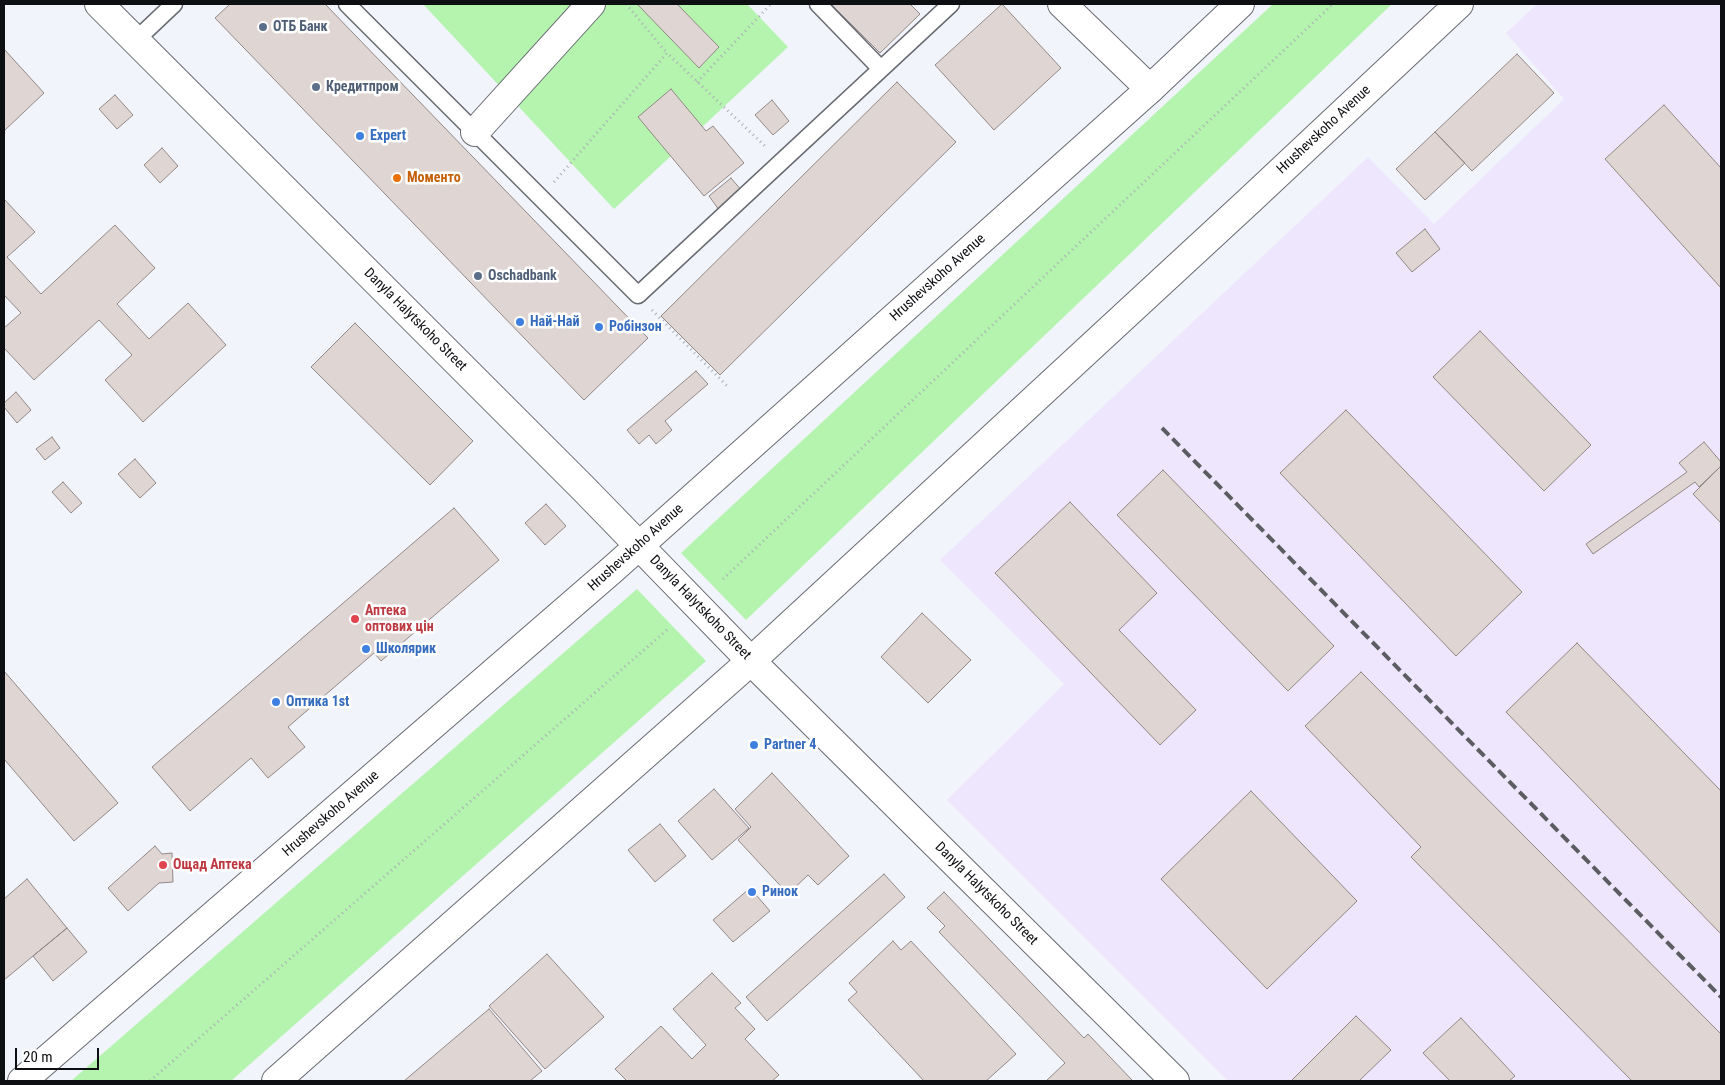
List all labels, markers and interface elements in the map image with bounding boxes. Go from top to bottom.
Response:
place label: ОТБ Банк [273,19,328,35]
marker: ОТБ Банк [257,21,269,33]
place label: Кредитпром [326,79,399,95]
marker: Кредитпром [310,81,322,93]
street label: Hrushevskoho Avenue [1274,82,1374,178]
place label: Expert [370,128,406,144]
marker: Expert [354,130,366,142]
place label: Моменто [407,170,461,186]
marker: Моменто [391,172,403,184]
street label: Hrushevskoho Avenue [887,231,989,325]
street label: Danyla Halytskoho Street [360,265,470,375]
place label: Oschadbank [488,268,557,284]
marker: Oschadbank [472,270,484,282]
place label: Най-Най [530,314,579,330]
marker: Най-Най [514,316,526,328]
place label: Робінзон [609,319,662,335]
marker: Робінзон [593,321,605,333]
street label: Hrushevskoho Avenue [585,501,687,595]
street label: Danyla Halytskoho Street [646,552,754,664]
place label: Аптека оптових цін [365,603,434,636]
marker: Аптека оптових цін [349,613,361,625]
place label: Школярик [376,641,436,657]
marker: Школярик [360,643,372,655]
place label: Оптика 1st [286,694,349,710]
marker: Оптика 1st [270,696,282,708]
place label: Partner 4 [764,737,816,753]
marker: Partner 4 [748,739,760,751]
street label: Hrushevskoho Avenue [279,768,383,860]
street label: Danyla Halytskoho Street [931,839,1041,949]
place label: Ощад Аптека [173,857,252,873]
marker: Ощад Аптека [157,859,169,871]
place label: Ринок [762,884,798,900]
marker: Ринок [746,886,758,898]
scale bar [18,1038,101,1070]
text: 20 m [23,1048,53,1066]

